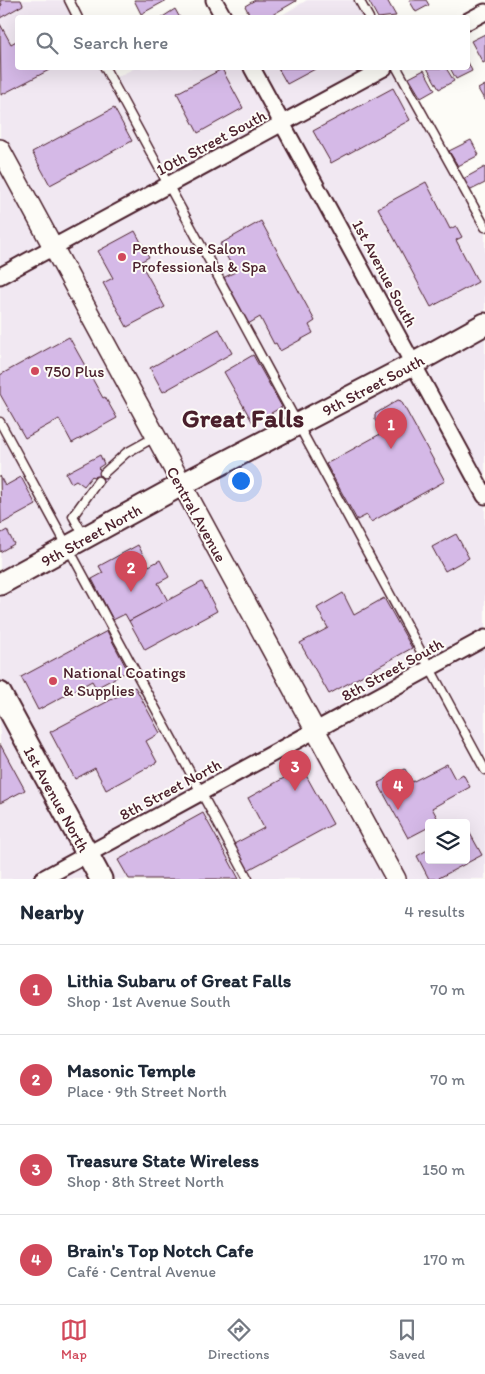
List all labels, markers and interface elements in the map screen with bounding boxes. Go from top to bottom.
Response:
search box [15,15,470,70]
icon: search [33,29,61,57]
text: Search here [73,31,168,54]
street label: 10th Street South [153,105,270,179]
street label: 1st Avenue South [348,216,421,330]
place label: Penthouse Salon Professionals & Spa [132,239,267,276]
marker: Penthouse Salon Professionals & Spa [116,251,128,263]
street label: 9th Street South [319,350,428,420]
place label: 750 Plus [45,362,104,381]
marker: 750 Plus [29,365,41,377]
district label: Great Falls [182,402,304,434]
pin: 1 [375,408,407,449]
street label: Central Avenue [163,463,231,565]
your location [228,468,254,494]
street label: 9th Street North [38,500,145,571]
pin: 2 [115,551,147,592]
street label: 8th Street South [338,633,447,705]
place label: National Coatings & Supplies [63,663,186,700]
marker: National Coatings & Supplies [47,675,59,687]
street label: 1st Avenue North [20,743,94,856]
pin: 3 [279,750,311,791]
street label: 8th Street North [116,755,224,824]
pin: 4 [382,769,414,810]
map controls [425,819,470,864]
button: layers [425,819,470,864]
text: Nearby [20,899,84,924]
text: 4 results [404,902,465,921]
text: Lithia Subaru of Great Falls [67,969,291,992]
text: 1 [32,980,40,999]
text: 70 m [430,980,465,999]
text: Shop · 1st Avenue South [67,992,230,1011]
text: Masonic Temple [67,1059,196,1082]
text: 2 [32,1070,40,1089]
text: 70 m [430,1070,465,1089]
text: Place · 9th Street North [67,1082,227,1101]
text: Treasure State Wireless [67,1149,259,1172]
text: 3 [32,1160,40,1179]
text: 150 m [422,1160,465,1179]
text: Shop · 8th Street North [67,1172,224,1191]
text: Brain's Top Notch Cafe [67,1239,254,1262]
text: 4 [31,1250,41,1269]
text: 170 m [423,1250,465,1269]
text: Café · Central Avenue [67,1262,216,1281]
tab: Map [60,1316,88,1363]
tab: Directions [208,1316,269,1363]
tab: Saved [389,1316,425,1363]

